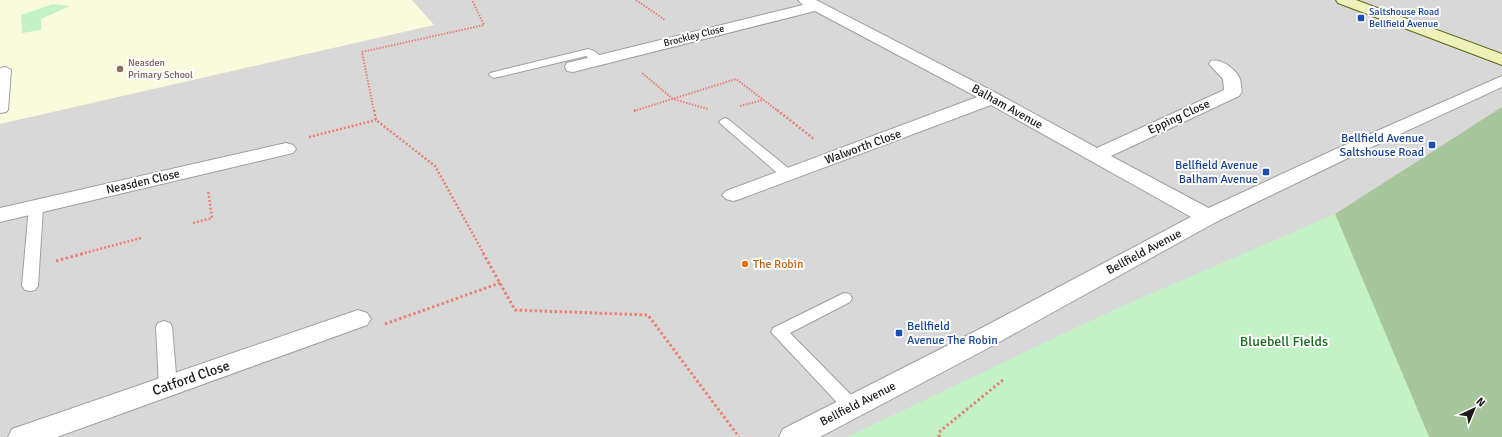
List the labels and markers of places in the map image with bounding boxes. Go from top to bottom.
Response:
place label: Saltshouse Road Bellfield Avenue [1369,6,1439,30]
marker: Saltshouse Road Bellfield Avenue [1356,13,1366,23]
place label: Neasden Primary School [128,57,193,81]
marker: Neasden Primary School [115,64,125,74]
place label: Bellfield Avenue Saltshouse Road [1340,131,1424,160]
marker: Bellfield Avenue Saltshouse Road [1427,140,1437,150]
place label: Bellfield Avenue Balham Avenue [1175,158,1258,187]
marker: Bellfield Avenue Balham Avenue [1261,167,1271,177]
place label: The Robin [753,257,804,272]
marker: The Robin [740,259,750,269]
place label: Bellfield Avenue The Robin [907,319,998,348]
marker: Bellfield Avenue The Robin [894,328,904,338]

